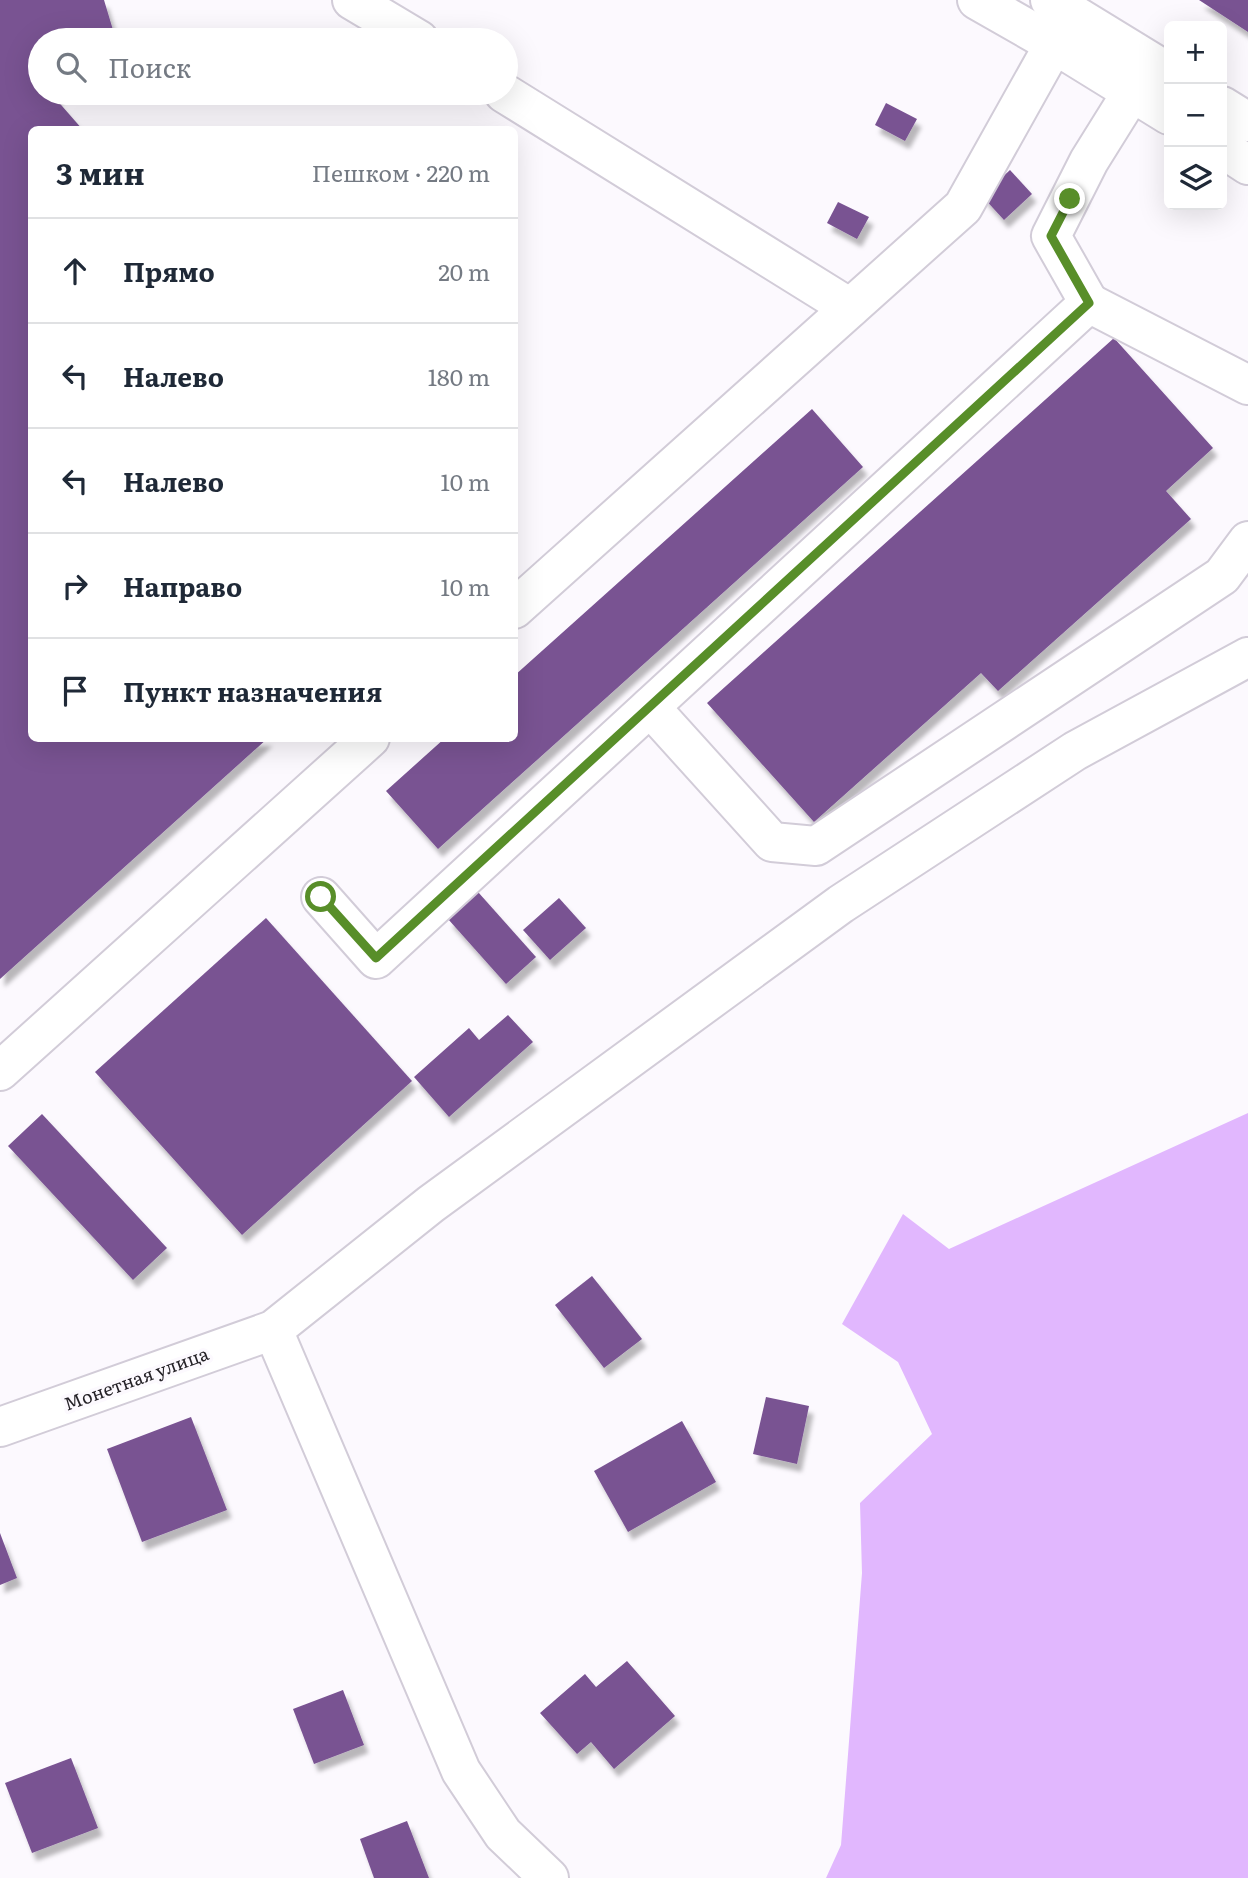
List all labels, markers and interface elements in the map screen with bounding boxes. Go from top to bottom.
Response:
map controls [1164,21,1227,210]
button: + [1164,21,1227,84]
search box [28,28,518,105]
text: Поиск [108,47,191,86]
icon: search [52,48,90,86]
button: − [1164,84,1227,147]
button: layers [1164,147,1227,210]
text: 3 мин [56,150,145,194]
text: Пешком · 220 m [312,155,490,189]
route end [1054,183,1085,214]
text: Прямо [123,251,215,290]
icon: ahead [56,252,94,290]
text: 20 m [438,254,490,288]
text: Налево [123,356,224,395]
icon: left [56,357,94,395]
text: 180 m [428,359,490,393]
text: Налево [123,461,224,500]
icon: left [56,462,94,500]
text: 10 m [440,464,490,498]
text: Направо [123,566,242,605]
icon: right [56,567,94,605]
text: 10 m [440,569,490,603]
text: Пункт назначения [123,671,382,710]
icon: arrive [56,672,94,710]
route start [305,881,336,912]
street label: Монетная улица [60,1339,212,1417]

